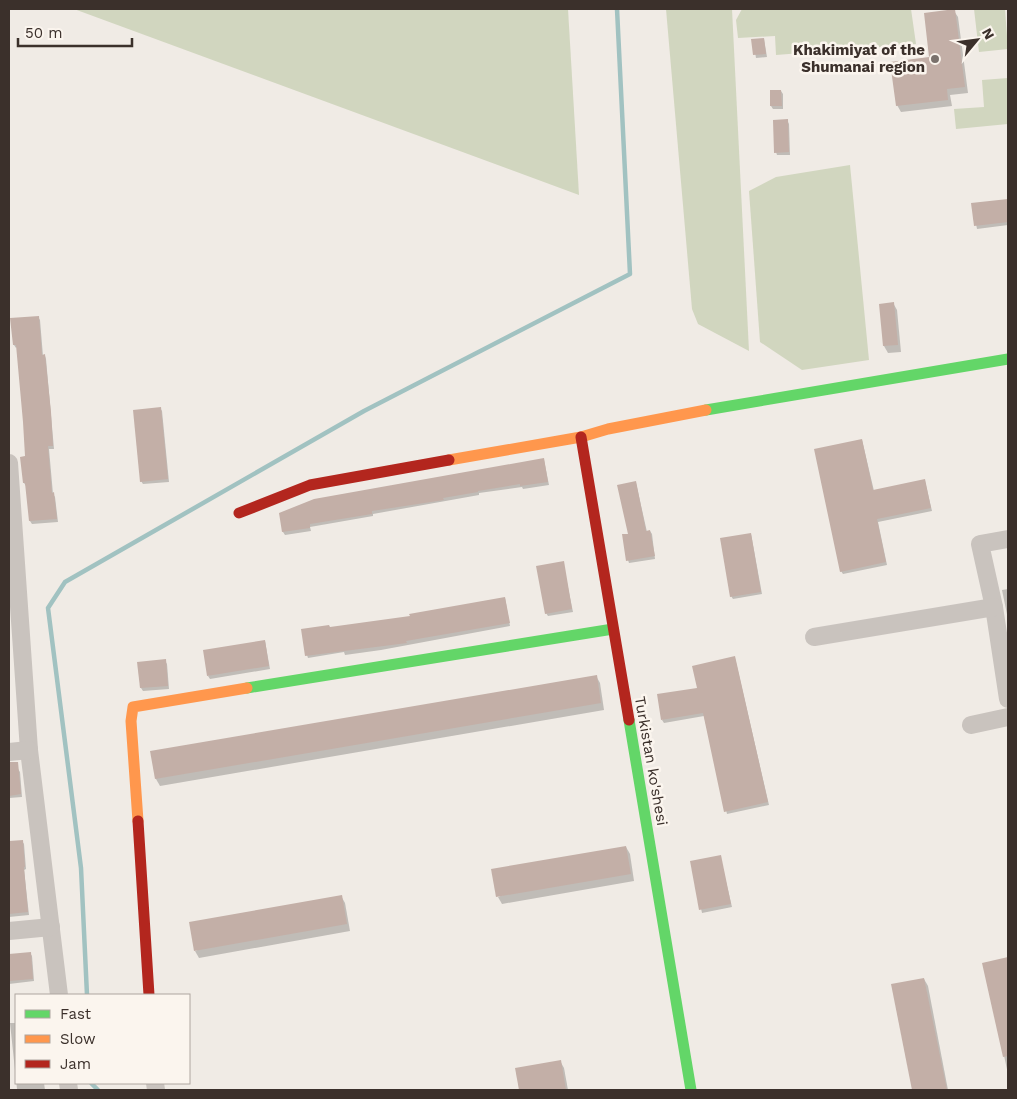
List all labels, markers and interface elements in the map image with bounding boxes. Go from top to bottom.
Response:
scale bar [18,15,131,47]
north arrow [952,15,1002,65]
text: 50 m [25,24,62,42]
text: N [979,25,998,42]
place label: Khakimiyat of the Shumanai region [793,41,925,76]
marker: Khakimiyat of the Shumanai region [929,53,941,65]
street label: Turkistan ko'shesi [631,695,671,827]
legend [15,994,190,1084]
text: Fast [60,1005,92,1023]
text: Slow [60,1030,96,1048]
text: Jam [60,1055,91,1073]

